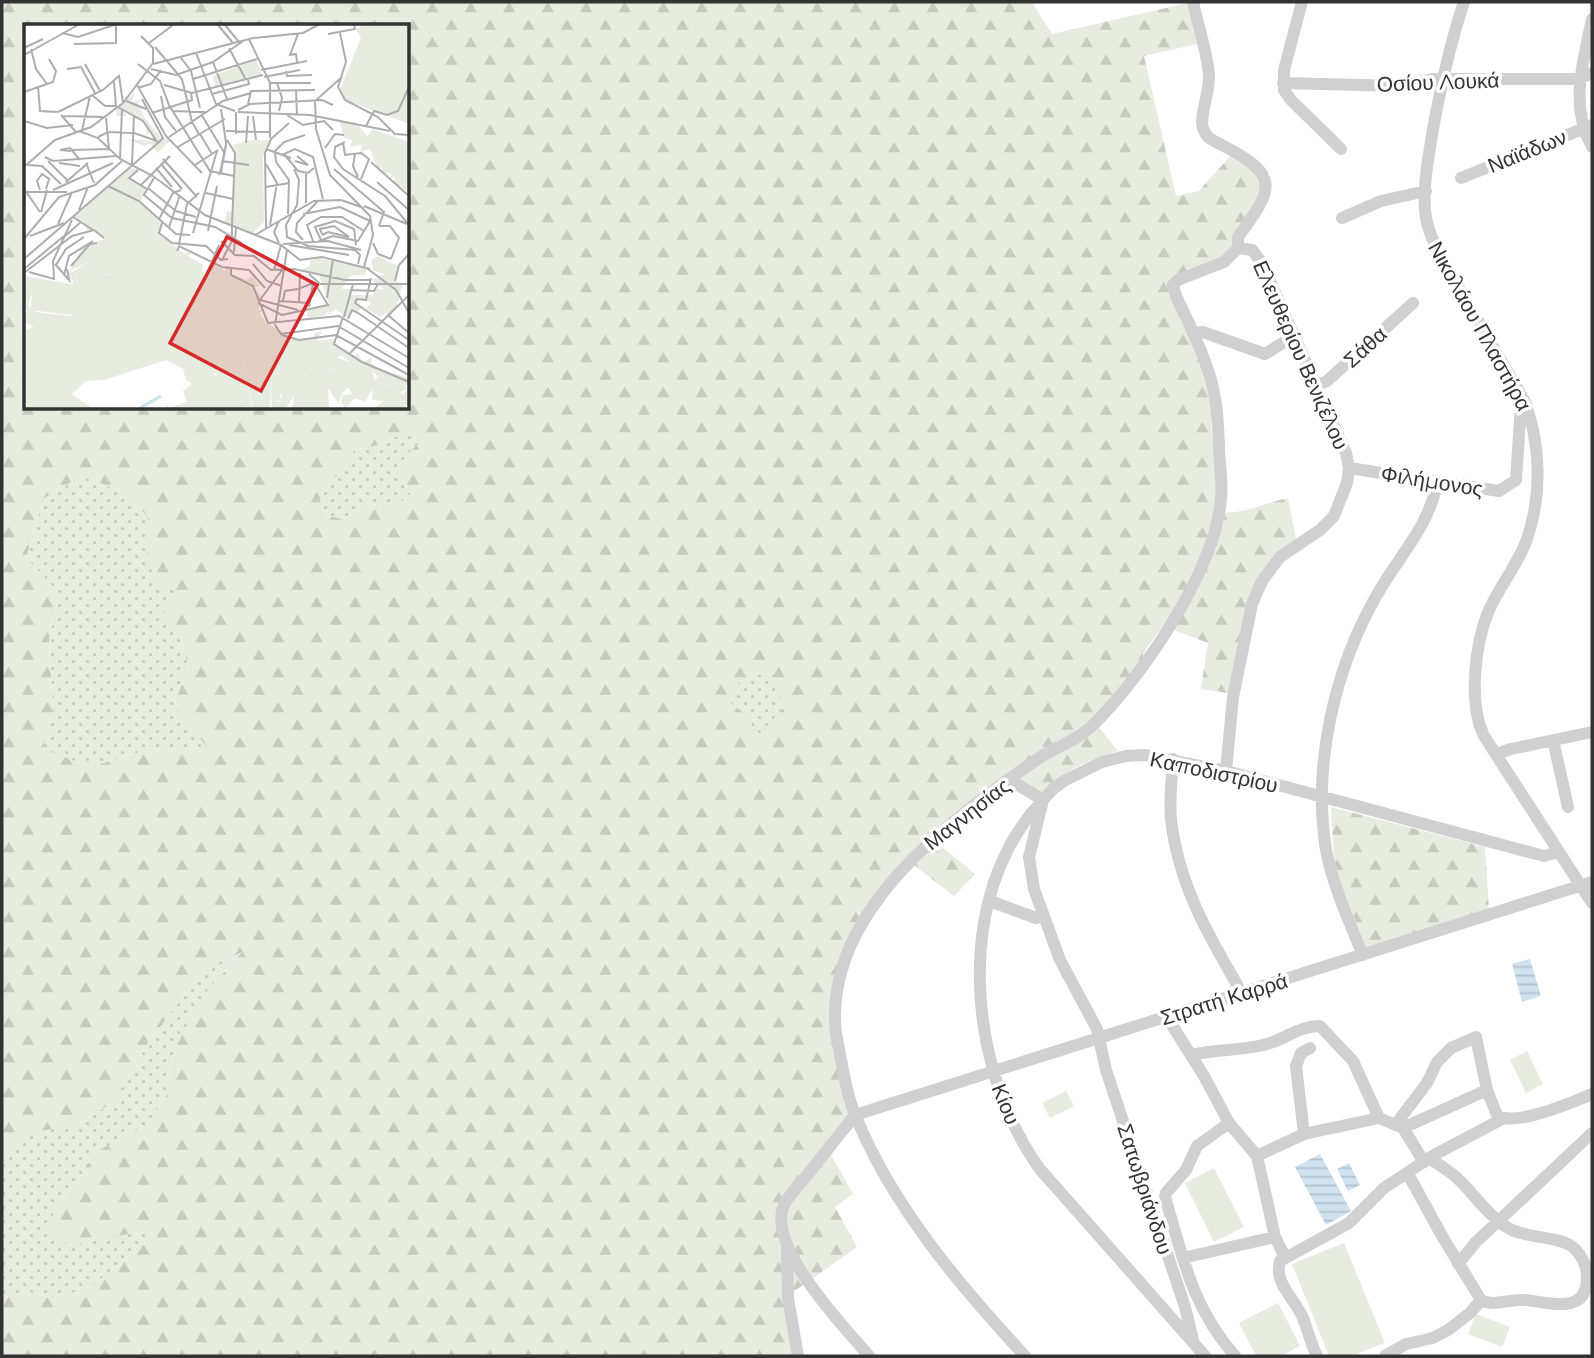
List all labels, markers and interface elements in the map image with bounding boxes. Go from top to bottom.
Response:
inset map [24,24,410,410]
street label: Οσίου Λουκά [1376,67,1500,97]
street label: Ναϊάδων [1484,124,1570,178]
street label: Νικολάου Πλαστήρα [1423,237,1537,415]
street label: Ελευθερίου Βενιζέλου [1248,257,1354,453]
street label: Σάθα [1338,321,1392,373]
street label: Φιλήμονος [1379,461,1485,501]
street label: Καποδιστρίου [1148,746,1280,798]
street label: Μαγνησίας [919,773,1015,855]
street label: Στρατή Καρρά [1157,968,1291,1030]
street label: Κίου [987,1080,1025,1128]
street label: Σατωβριάνδου [1112,1121,1178,1257]

